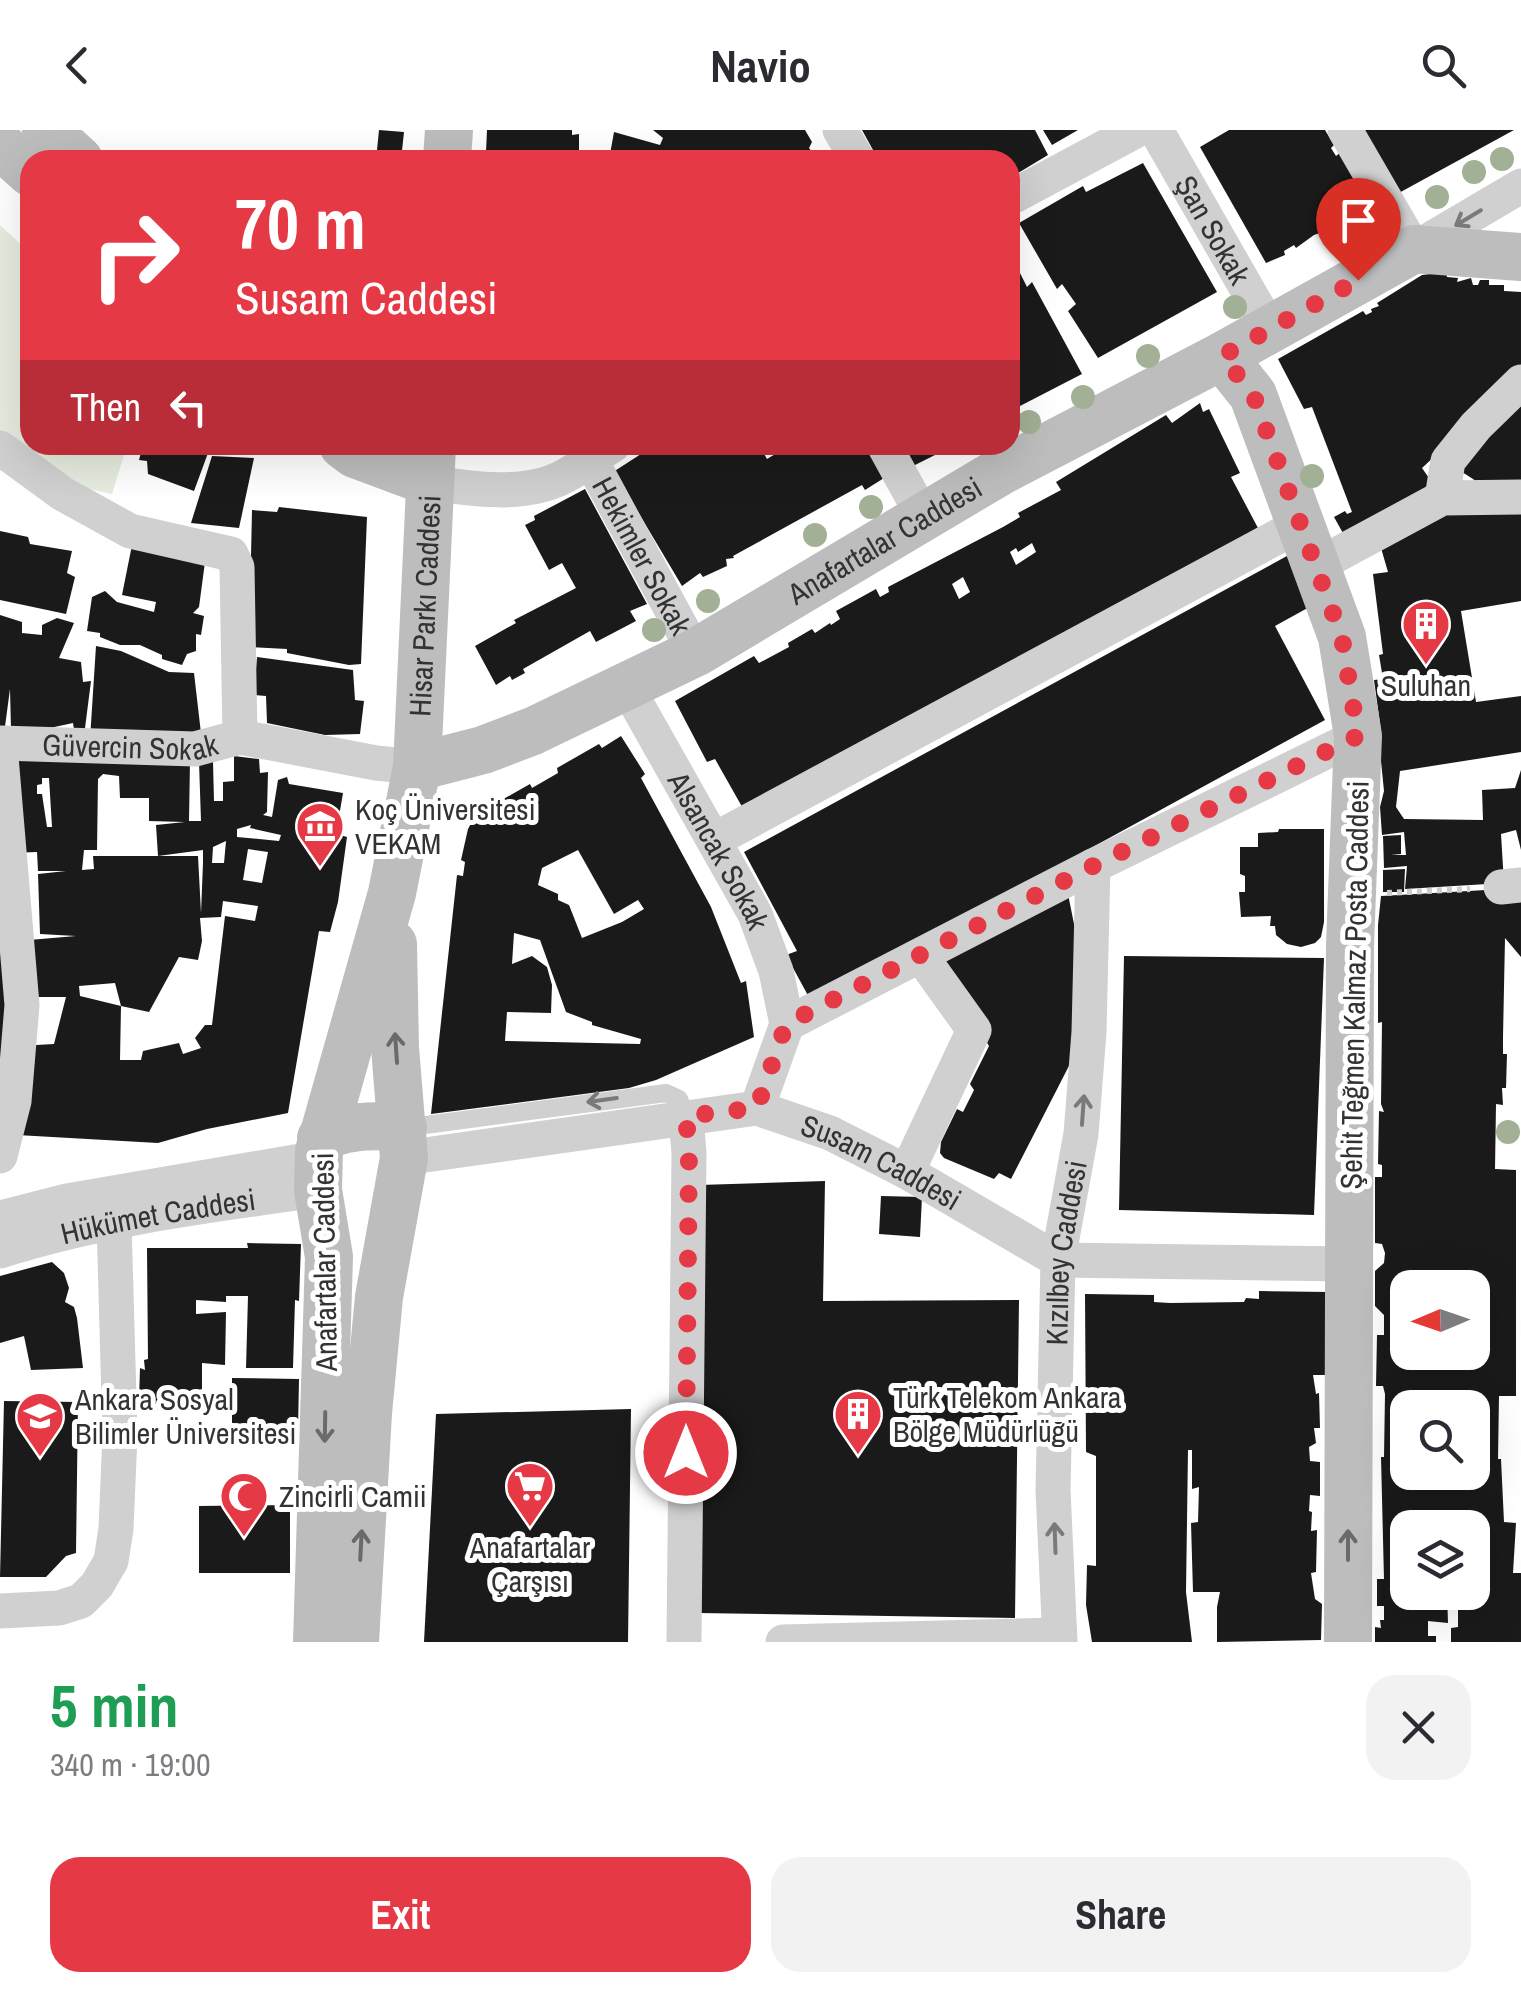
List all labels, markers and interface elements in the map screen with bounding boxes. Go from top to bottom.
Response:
text: Navio [710,35,811,96]
icon: back [50,38,105,93]
icon: search [1416,38,1471,93]
street label: Şan Sokak [1166,168,1260,292]
text: 70 m [235,177,366,271]
pin [1316,178,1401,281]
icon: right [70,190,200,320]
icon: arrive [1331,193,1386,248]
one-way arrow [1454,208,1482,228]
text: Susam Caddesi [235,267,498,328]
icon: left [161,380,216,435]
text: Then [70,382,141,433]
street label: Anafartalar Caddesi [779,467,989,614]
street label: Hekimler Sokak [583,470,702,642]
street label: Hisar Parkı Caddesi [399,494,450,717]
building icon: Suluhan [1400,598,1452,666]
place label: Suluhan [1381,665,1471,705]
street label: Güvercin Sokak [42,724,223,769]
street label: Alsancak Sokak [658,764,779,936]
street label: Şehit Teğmen Kalmaz Posta Caddesi [1330,780,1378,1190]
place label: Koç Üniversitesi VEKAM [355,789,535,863]
museum icon: Koç Üniversitesi VEKAM [294,800,346,868]
one-way arrow [386,1032,405,1065]
one-way arrow [586,1091,619,1110]
one-way arrow [1074,1094,1093,1127]
street label: Susam Caddesi [796,1105,969,1219]
street label: Anafartalar Caddesi [302,1152,346,1373]
street label: Kızılbey Caddesi [1036,1157,1096,1346]
street label: Hükümet Caddesi [56,1179,258,1253]
north arrow [1390,1270,1490,1370]
map controls [1390,1270,1490,1610]
place label: Türk Telekom Ankara Bölge Müdürlüğü [893,1377,1122,1451]
place label: Ankara Sosyal Bilimler Üniversitesi [74,1379,296,1453]
building icon: Türk Telekom Ankara Bölge Müdürlüğü [832,1388,884,1456]
school or university icon: Ankara Sosyal Bilimler Üniversitesi [14,1390,66,1458]
button: search [1390,1390,1490,1490]
position arrow [634,1401,738,1505]
one-way arrow [316,1410,334,1442]
supermarket icon: Anafartalar Çarşısı [504,1460,556,1528]
mosque icon: Zincirli Camii [218,1470,270,1538]
place label: Zincirli Camii [279,1476,427,1516]
button: layers [1390,1510,1490,1610]
one-way arrow [1045,1522,1064,1554]
place label: Anafartalar Çarşısı [469,1527,591,1601]
one-way arrow [352,1529,371,1561]
one-way arrow [1338,1529,1358,1562]
text: 5 min [50,1665,179,1746]
button: close [1366,1675,1471,1780]
text: 340 m · 19:00 [50,1743,210,1786]
button: Exit [50,1857,751,1972]
button: Share [771,1857,1471,1972]

